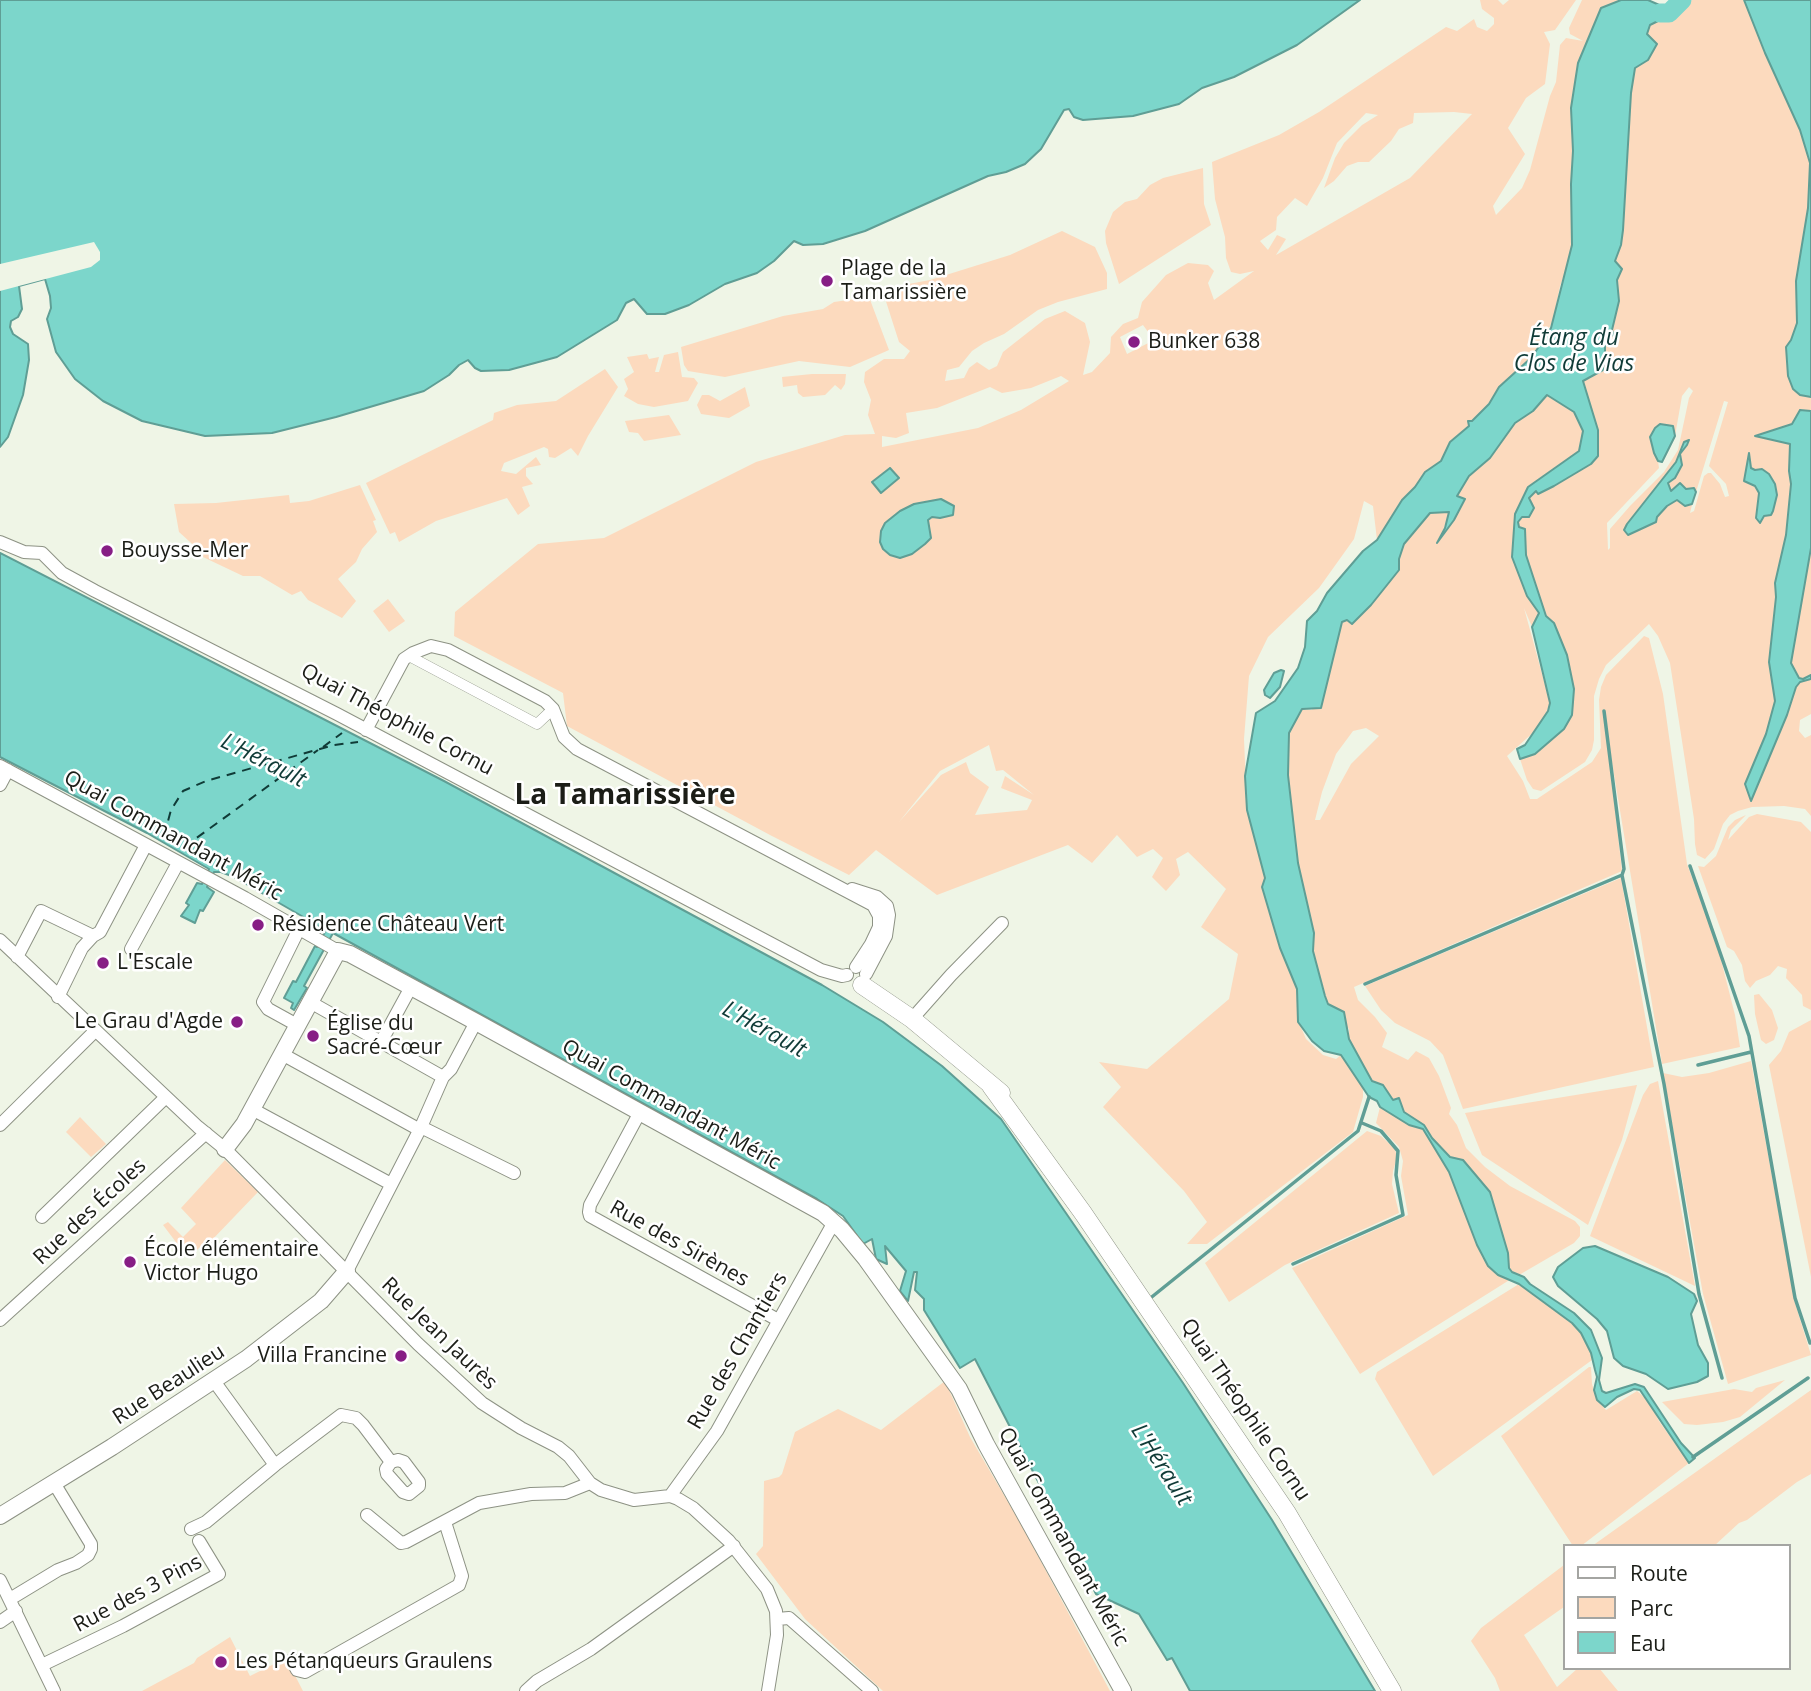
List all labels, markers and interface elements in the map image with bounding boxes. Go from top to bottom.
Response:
place label: Plage de la Tamarissière [841,256,967,306]
marker: Plage de la Tamarissière [819,273,835,289]
water label: Étang du Clos de Vias [1514,324,1634,378]
place label: Bunker 638 [1148,329,1260,355]
marker: Bunker 638 [1126,334,1142,350]
place label: Bouysse-Mer [121,538,248,564]
marker: Bouysse-Mer [99,543,115,559]
street label: Quai Théophile Cornu [296,659,498,781]
water label: L'Hérault [216,728,310,794]
street label: Quai Commandant Méric [59,765,287,907]
district label: La Tamarissière [515,779,735,813]
place label: Résidence Château Vert [272,912,504,938]
marker: Résidence Château Vert [250,917,266,933]
place label: L'Escale [117,950,193,976]
marker: L'Escale [95,955,111,971]
water label: L'Hérault [717,996,811,1064]
place label: Le Grau d'Agde [74,1009,223,1035]
place label: Église du Sacré-Cœur [327,1011,442,1061]
marker: Le Grau d'Agde [229,1014,245,1030]
marker: Église du Sacré-Cœur [305,1028,321,1044]
street label: Quai Commandant Méric [557,1034,785,1176]
street label: Rue des Écoles [29,1153,151,1271]
street label: Rue des Sirènes [605,1195,753,1293]
place label: École élémentaire Victor Hugo [144,1237,319,1287]
marker: École élémentaire Victor Hugo [122,1254,138,1270]
street label: Rue des Chantiers [683,1268,793,1434]
street label: Rue Jean Jaurès [376,1272,502,1396]
street label: Quai Théophile Cornu [1175,1314,1315,1506]
street label: Rue Beaulieu [108,1340,230,1430]
place label: Villa Francine [257,1343,387,1369]
marker: Villa Francine [393,1348,409,1364]
water label: L'Hérault [1124,1419,1198,1511]
street label: Quai Commandant Méric [992,1423,1134,1651]
legend [1562,1544,1790,1670]
street label: Rue des 3 Pins [70,1550,206,1638]
text: Route [1630,1559,1688,1587]
text: Parc [1630,1594,1673,1622]
text: Eau [1630,1629,1666,1657]
place label: Les Pétanqueurs Graulens [235,1649,492,1675]
marker: Les Pétanqueurs Graulens [213,1654,229,1670]

